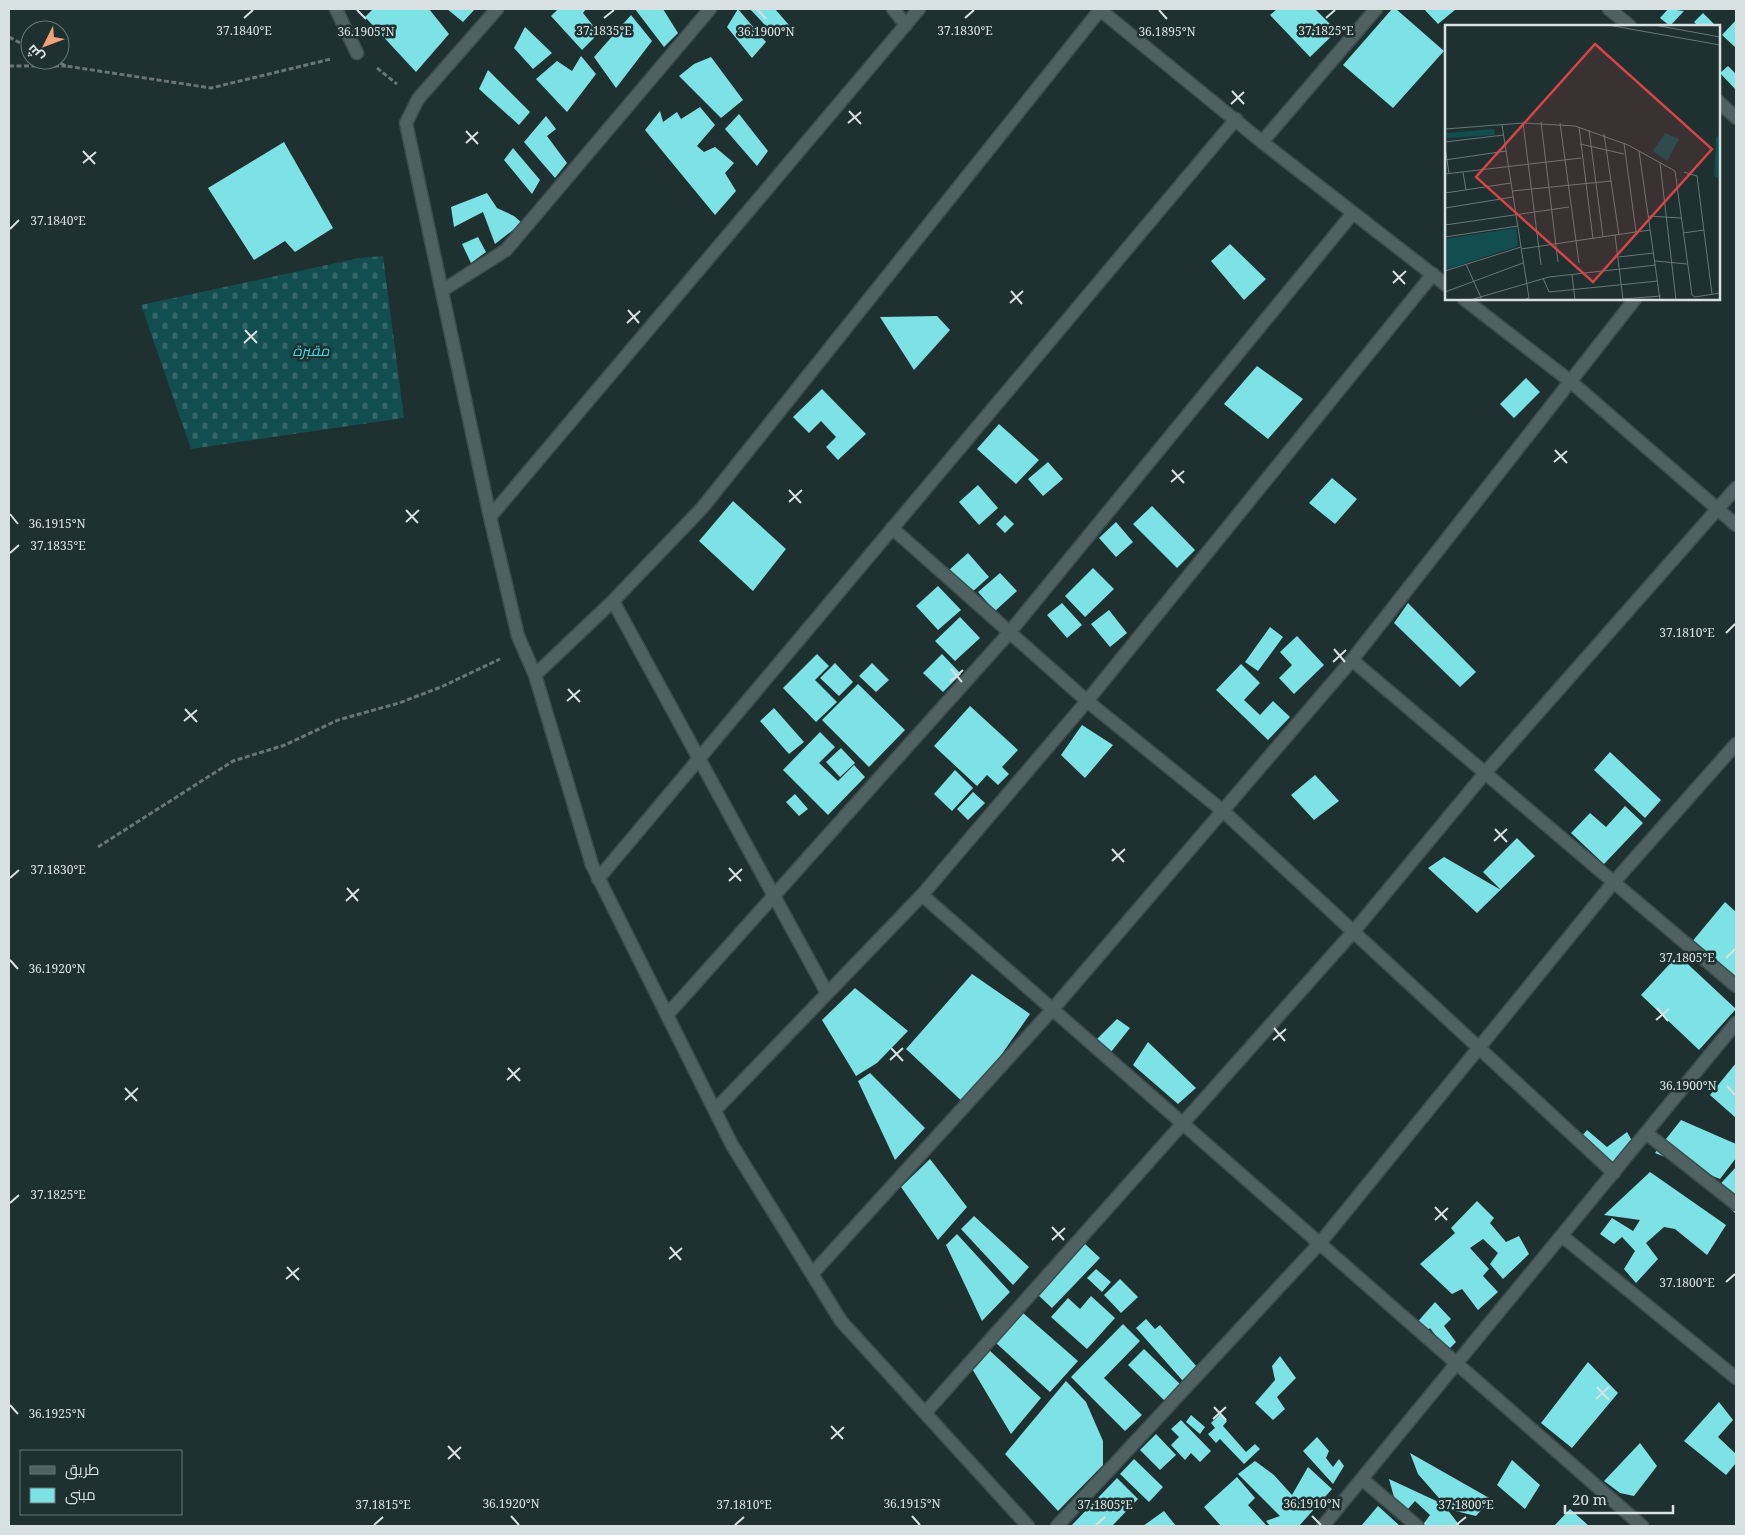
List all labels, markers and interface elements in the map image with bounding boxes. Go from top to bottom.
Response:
north arrow [20,20,70,70]
text: 37.1840°E [216,22,272,39]
text: 37.1835°E [576,22,632,39]
text: 37.1830°E [937,22,993,39]
text: 37.1825°E [1298,22,1354,39]
text: 36.1905°N [337,23,395,40]
text: 36.1900°N [737,23,795,40]
text: 36.1895°N [1138,23,1196,40]
inset map [1445,25,1720,300]
text: ش [22,41,48,67]
text: 37.1840°E [30,212,86,229]
park label: مقبرة [293,340,330,360]
text: 36.1915°N [28,515,86,532]
text: 37.1835°E [30,537,86,554]
text: 37.1810°E [1659,624,1715,641]
text: 37.1830°E [30,861,86,878]
text: 37.1805°E [1659,949,1715,966]
text: 36.1920°N [28,960,86,977]
text: 36.1900°N [1659,1077,1717,1094]
text: 37.1825°E [30,1186,86,1203]
text: 37.1800°E [1659,1274,1715,1291]
text: 36.1925°N [28,1405,86,1422]
legend [20,1450,182,1515]
text: طريق [65,1459,99,1480]
scale bar [1565,1482,1672,1514]
text: مبنى [65,1484,96,1505]
text: 20 m [1572,1489,1607,1509]
text: 36.1920°N [482,1495,540,1512]
text: 36.1915°N [883,1495,941,1512]
text: 36.1910°N [1283,1495,1341,1512]
text: 37.1815°E [355,1496,411,1513]
text: 37.1810°E [716,1496,772,1513]
text: 37.1805°E [1077,1496,1133,1513]
text: 37.1800°E [1438,1496,1494,1513]

